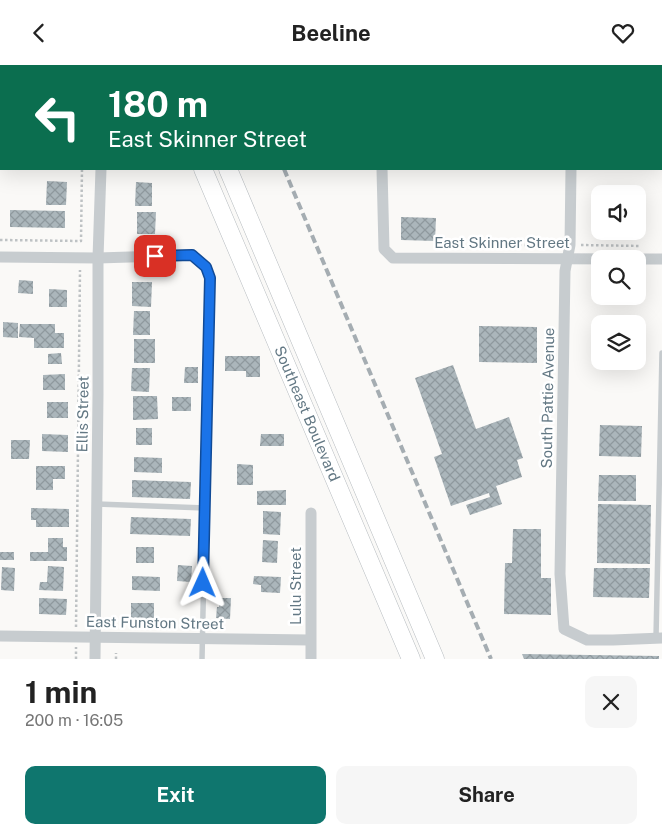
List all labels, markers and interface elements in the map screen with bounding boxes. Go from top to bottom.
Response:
icon: back [25,19,53,47]
icon: heart [609,19,637,47]
text: Beeline [291,20,371,46]
text: 180 m [108,84,208,125]
icon: left [25,85,90,150]
text: East Skinner Street [108,126,307,152]
map controls [591,185,646,370]
button: sound [591,185,646,240]
street label: East Skinner Street [434,234,570,251]
pin [134,235,176,277]
icon: arrive [141,242,169,270]
button: search [591,250,646,305]
button: layers [591,315,646,370]
street label: South Pattie Avenue [538,327,557,469]
street label: Southeast Boulevard [271,343,344,484]
street label: Ellis Street [73,375,92,452]
street label: Lulu Street [287,547,304,625]
position arrow [176,556,228,608]
street label: East Funston Street [86,613,224,632]
text: 1 min [25,674,97,710]
button: close [585,676,637,728]
text: 200 m · 16:05 [25,711,123,730]
button: Exit [25,766,326,824]
button: Share [336,766,637,824]

